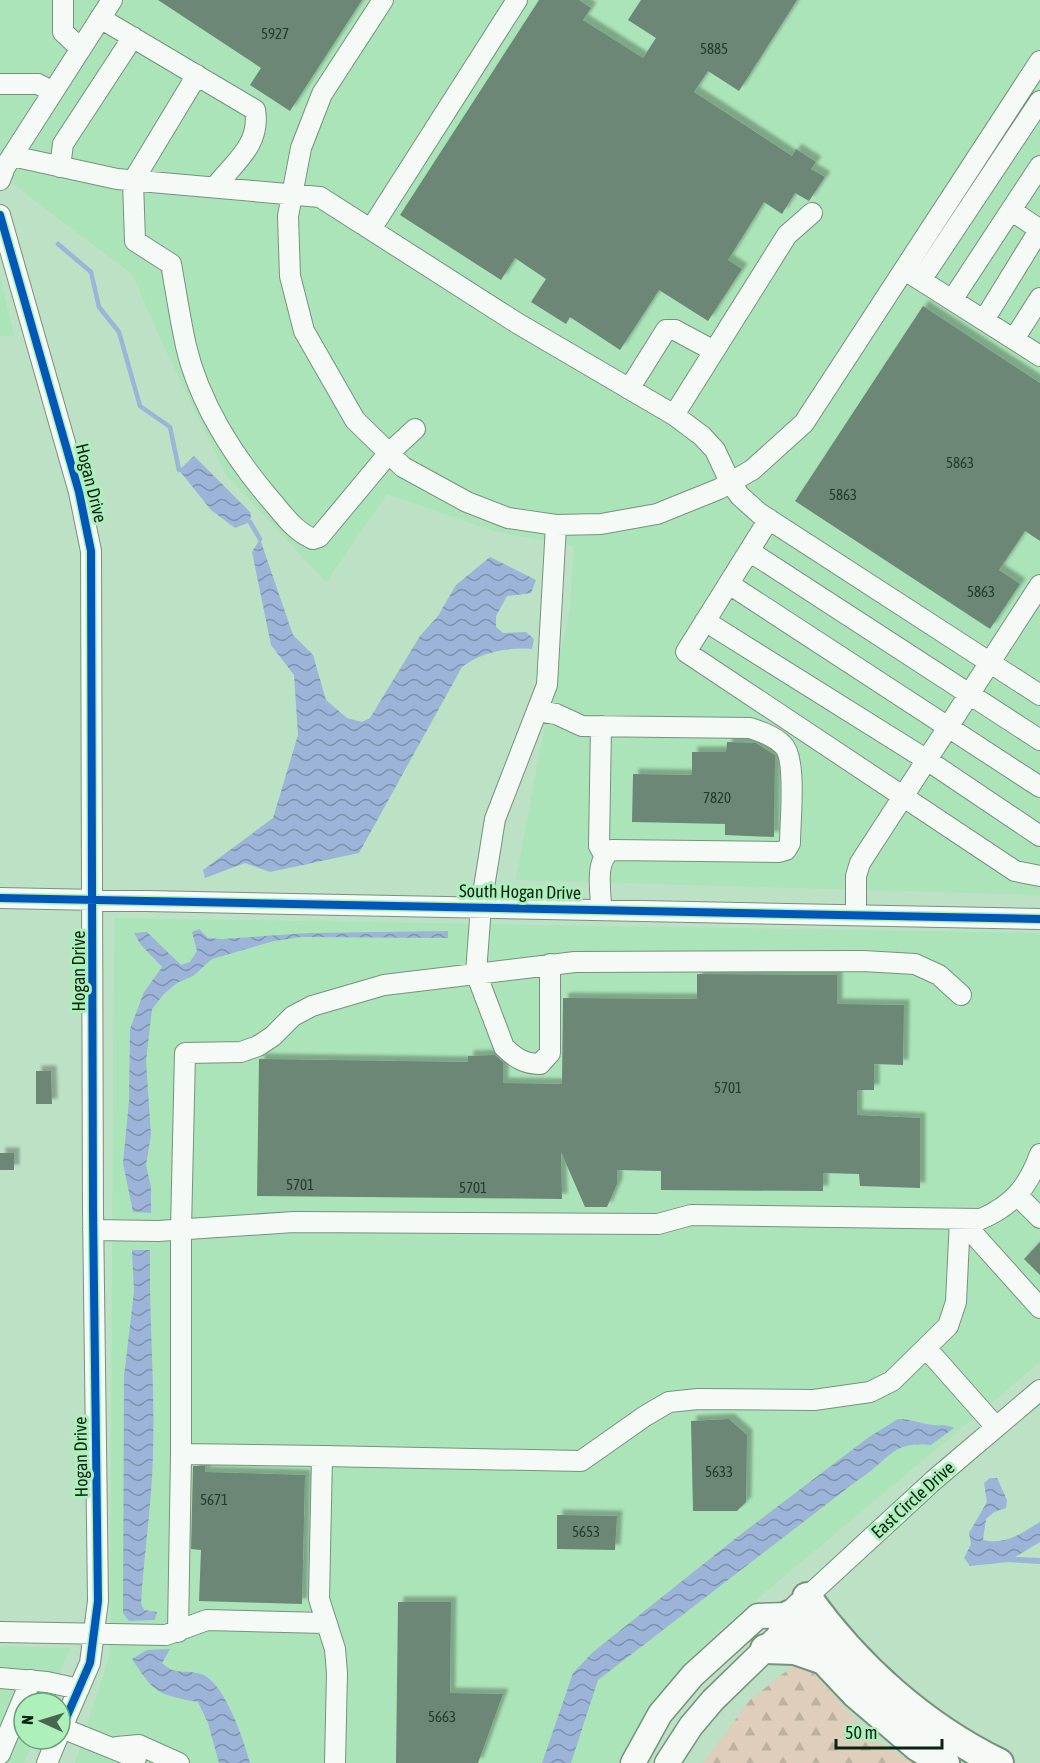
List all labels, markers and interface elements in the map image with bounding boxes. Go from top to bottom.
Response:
house number: 5927 [261,25,289,42]
house number: 5885 [700,40,728,57]
street label: Hogan Drive [72,441,111,525]
house number: 5863 [946,454,974,471]
house number: 5863 [829,486,857,503]
house number: 5863 [967,583,995,600]
house number: 7820 [703,789,731,806]
street label: South Hogan Drive [459,880,581,903]
street label: Hogan Drive [68,931,89,1011]
house number: 5701 [714,1079,742,1096]
house number: 5701 [286,1176,314,1193]
house number: 5701 [459,1179,487,1196]
street label: Hogan Drive [69,1416,92,1498]
street label: East Circle Drive [867,1457,958,1542]
house number: 5633 [705,1463,733,1480]
house number: 5671 [200,1491,228,1508]
house number: 5653 [572,1523,600,1540]
north arrow [12,1691,72,1751]
house number: 5663 [428,1708,456,1725]
scale bar [836,1712,942,1750]
text: N [18,1715,36,1725]
text: 50 m [845,1722,877,1743]

